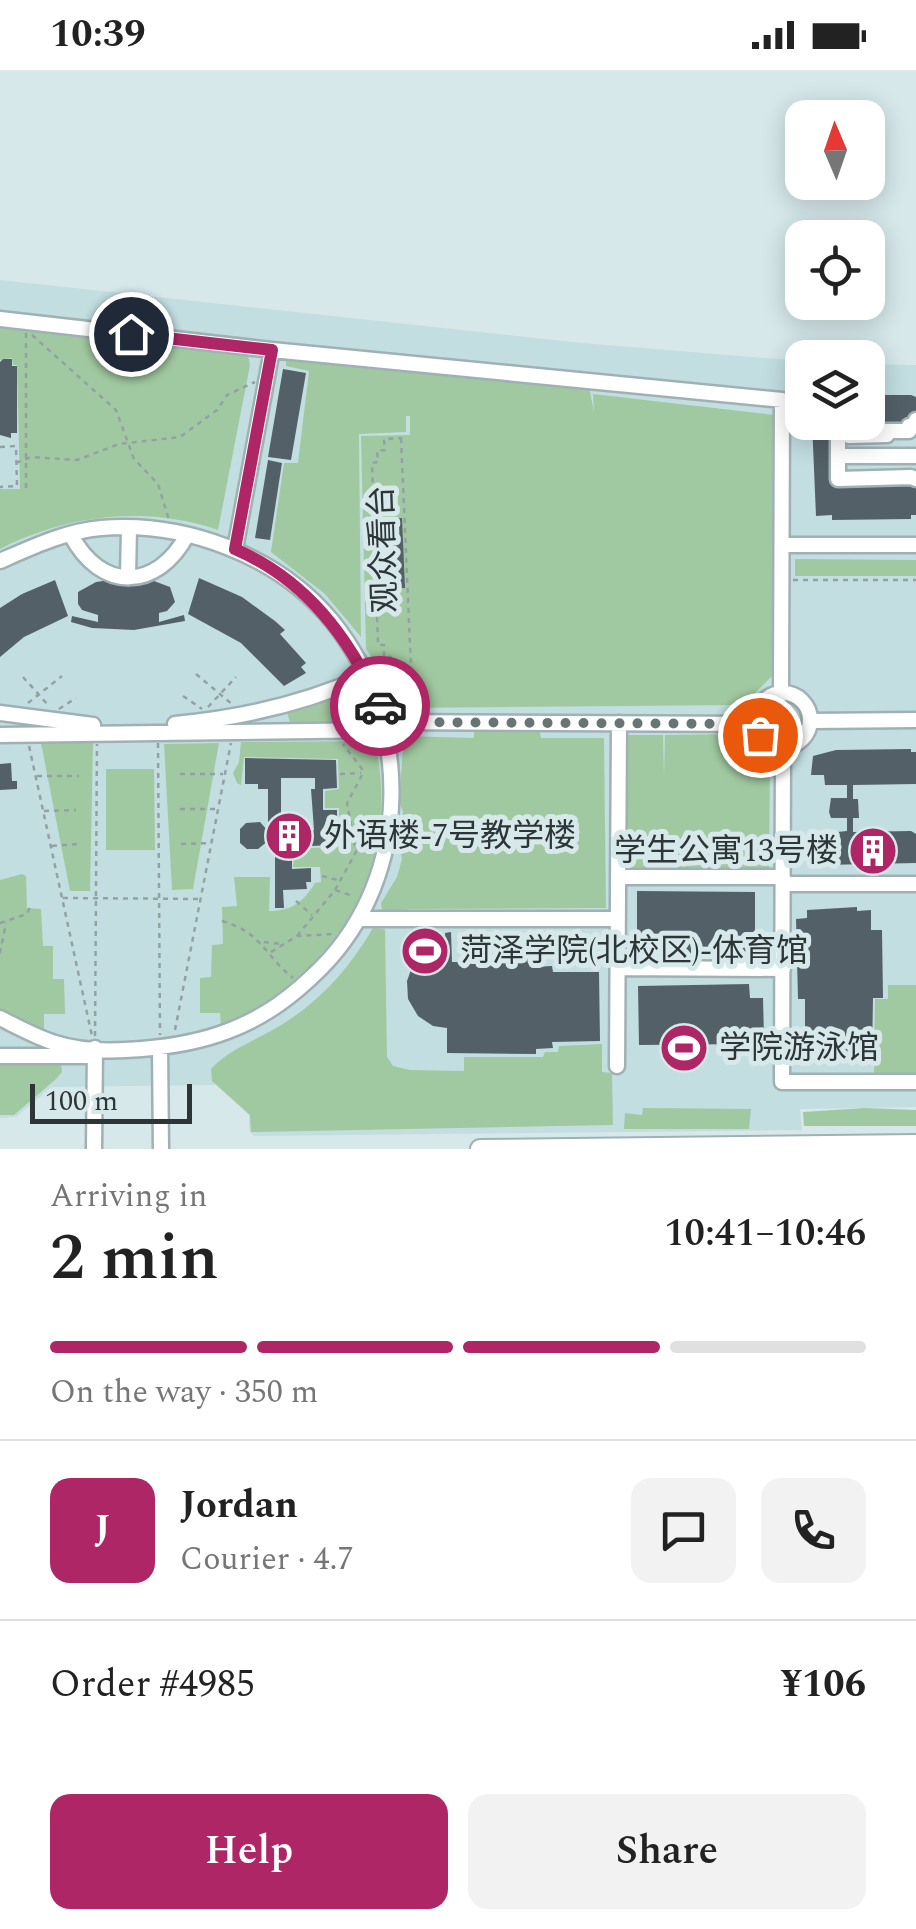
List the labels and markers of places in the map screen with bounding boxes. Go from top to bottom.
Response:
pin [89,292,174,377]
pin [718,693,803,778]
building icon: 外语楼-7号教学楼 [263,810,315,862]
place label: 外语楼-7号教学楼 [324,812,576,861]
building icon: 学生公寓13号楼 [847,825,899,877]
place label: 学生公寓13号楼 [614,827,838,876]
sports icon: 菏泽学院(北校区)-体育馆 [399,925,451,977]
place label: 菏泽学院(北校区)-体育馆 [460,927,808,976]
sports icon: 学院游泳馆 [658,1022,710,1074]
place label: 学院游泳馆 [719,1024,879,1073]

